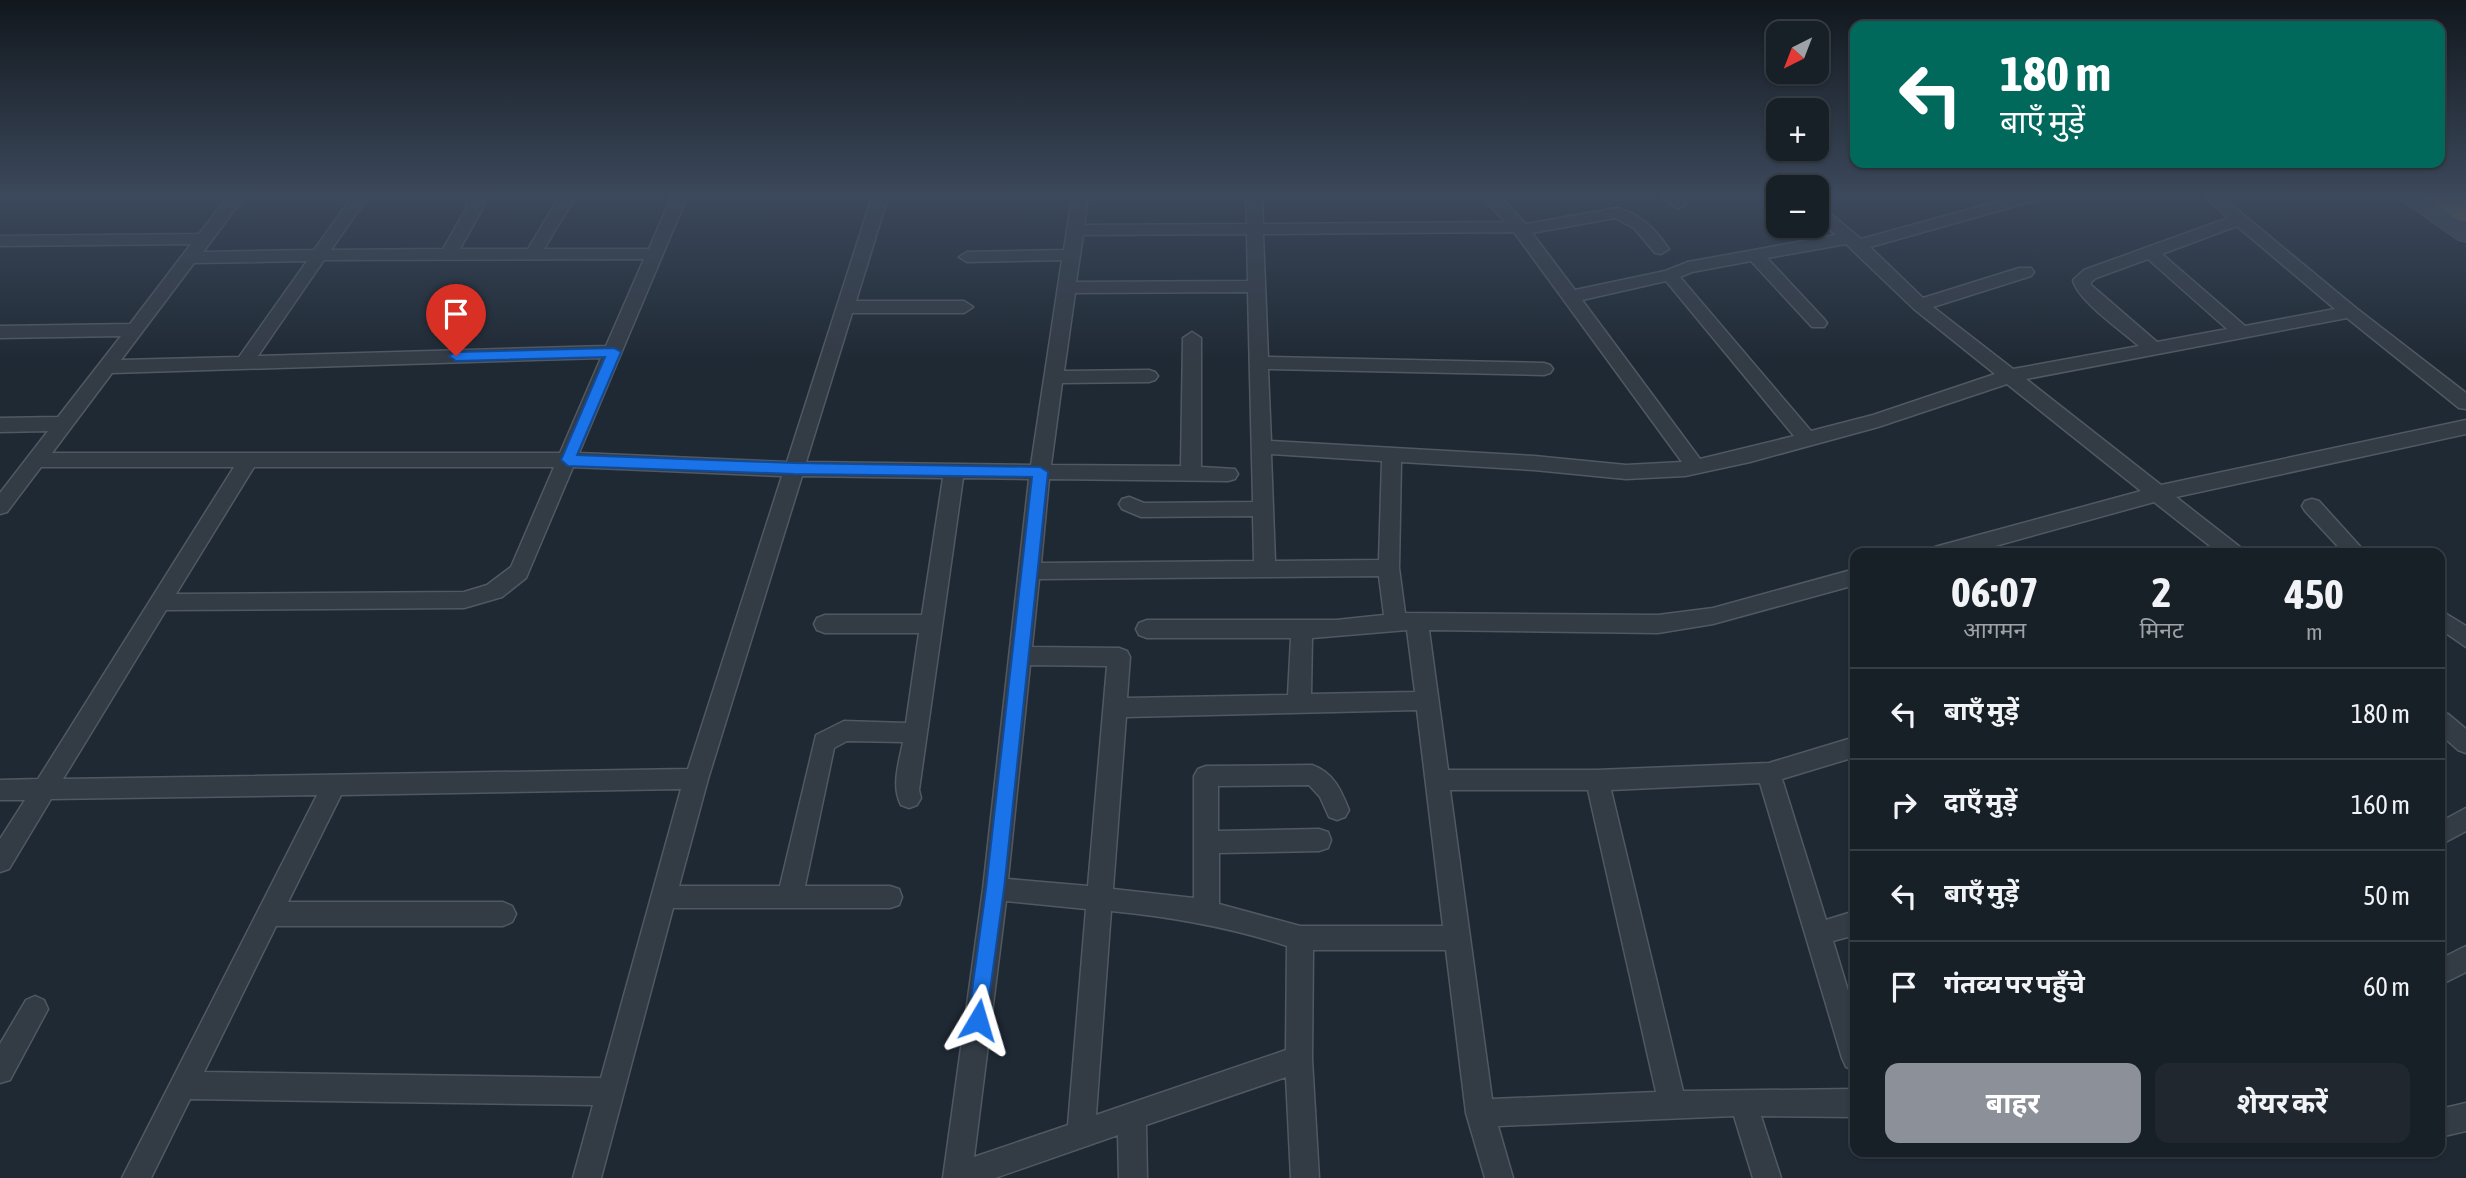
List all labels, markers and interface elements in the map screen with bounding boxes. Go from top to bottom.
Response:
north arrow [1766,21,1829,84]
map controls [1766,21,1829,238]
text: 180 m [2000,45,2111,101]
icon: left [1885,49,1976,140]
button: + [1766,98,1829,161]
text: बाएँ मुड़ें [2000,103,2085,140]
button: − [1766,175,1829,238]
pin [426,284,486,356]
icon: arrive [437,295,475,333]
text: 06:07 [1951,568,2038,616]
text: 2 [2152,568,2171,616]
text: 450 [2285,570,2344,618]
text: आगमन [1963,617,2026,643]
text: मिनट [2139,617,2184,643]
text: m [2306,619,2323,645]
icon: left [1885,695,1923,733]
text: बाएँ मुड़ें [1944,696,2019,726]
text: 180 m [2351,699,2410,729]
icon: right [1885,786,1923,824]
text: दाएँ मुड़ें [1944,787,2017,817]
text: 160 m [2351,790,2410,820]
icon: left [1885,877,1923,915]
text: बाएँ मुड़ें [1944,878,2019,908]
text: 50 m [2363,881,2410,911]
icon: arrive [1885,968,1923,1006]
text: गंतव्य पर पहुँचे [1944,969,2085,999]
text: 60 m [2363,972,2410,1002]
position arrow [941,983,1015,1057]
button: बाहर [1885,1063,2141,1143]
button: शेयर करें [2155,1063,2410,1143]

